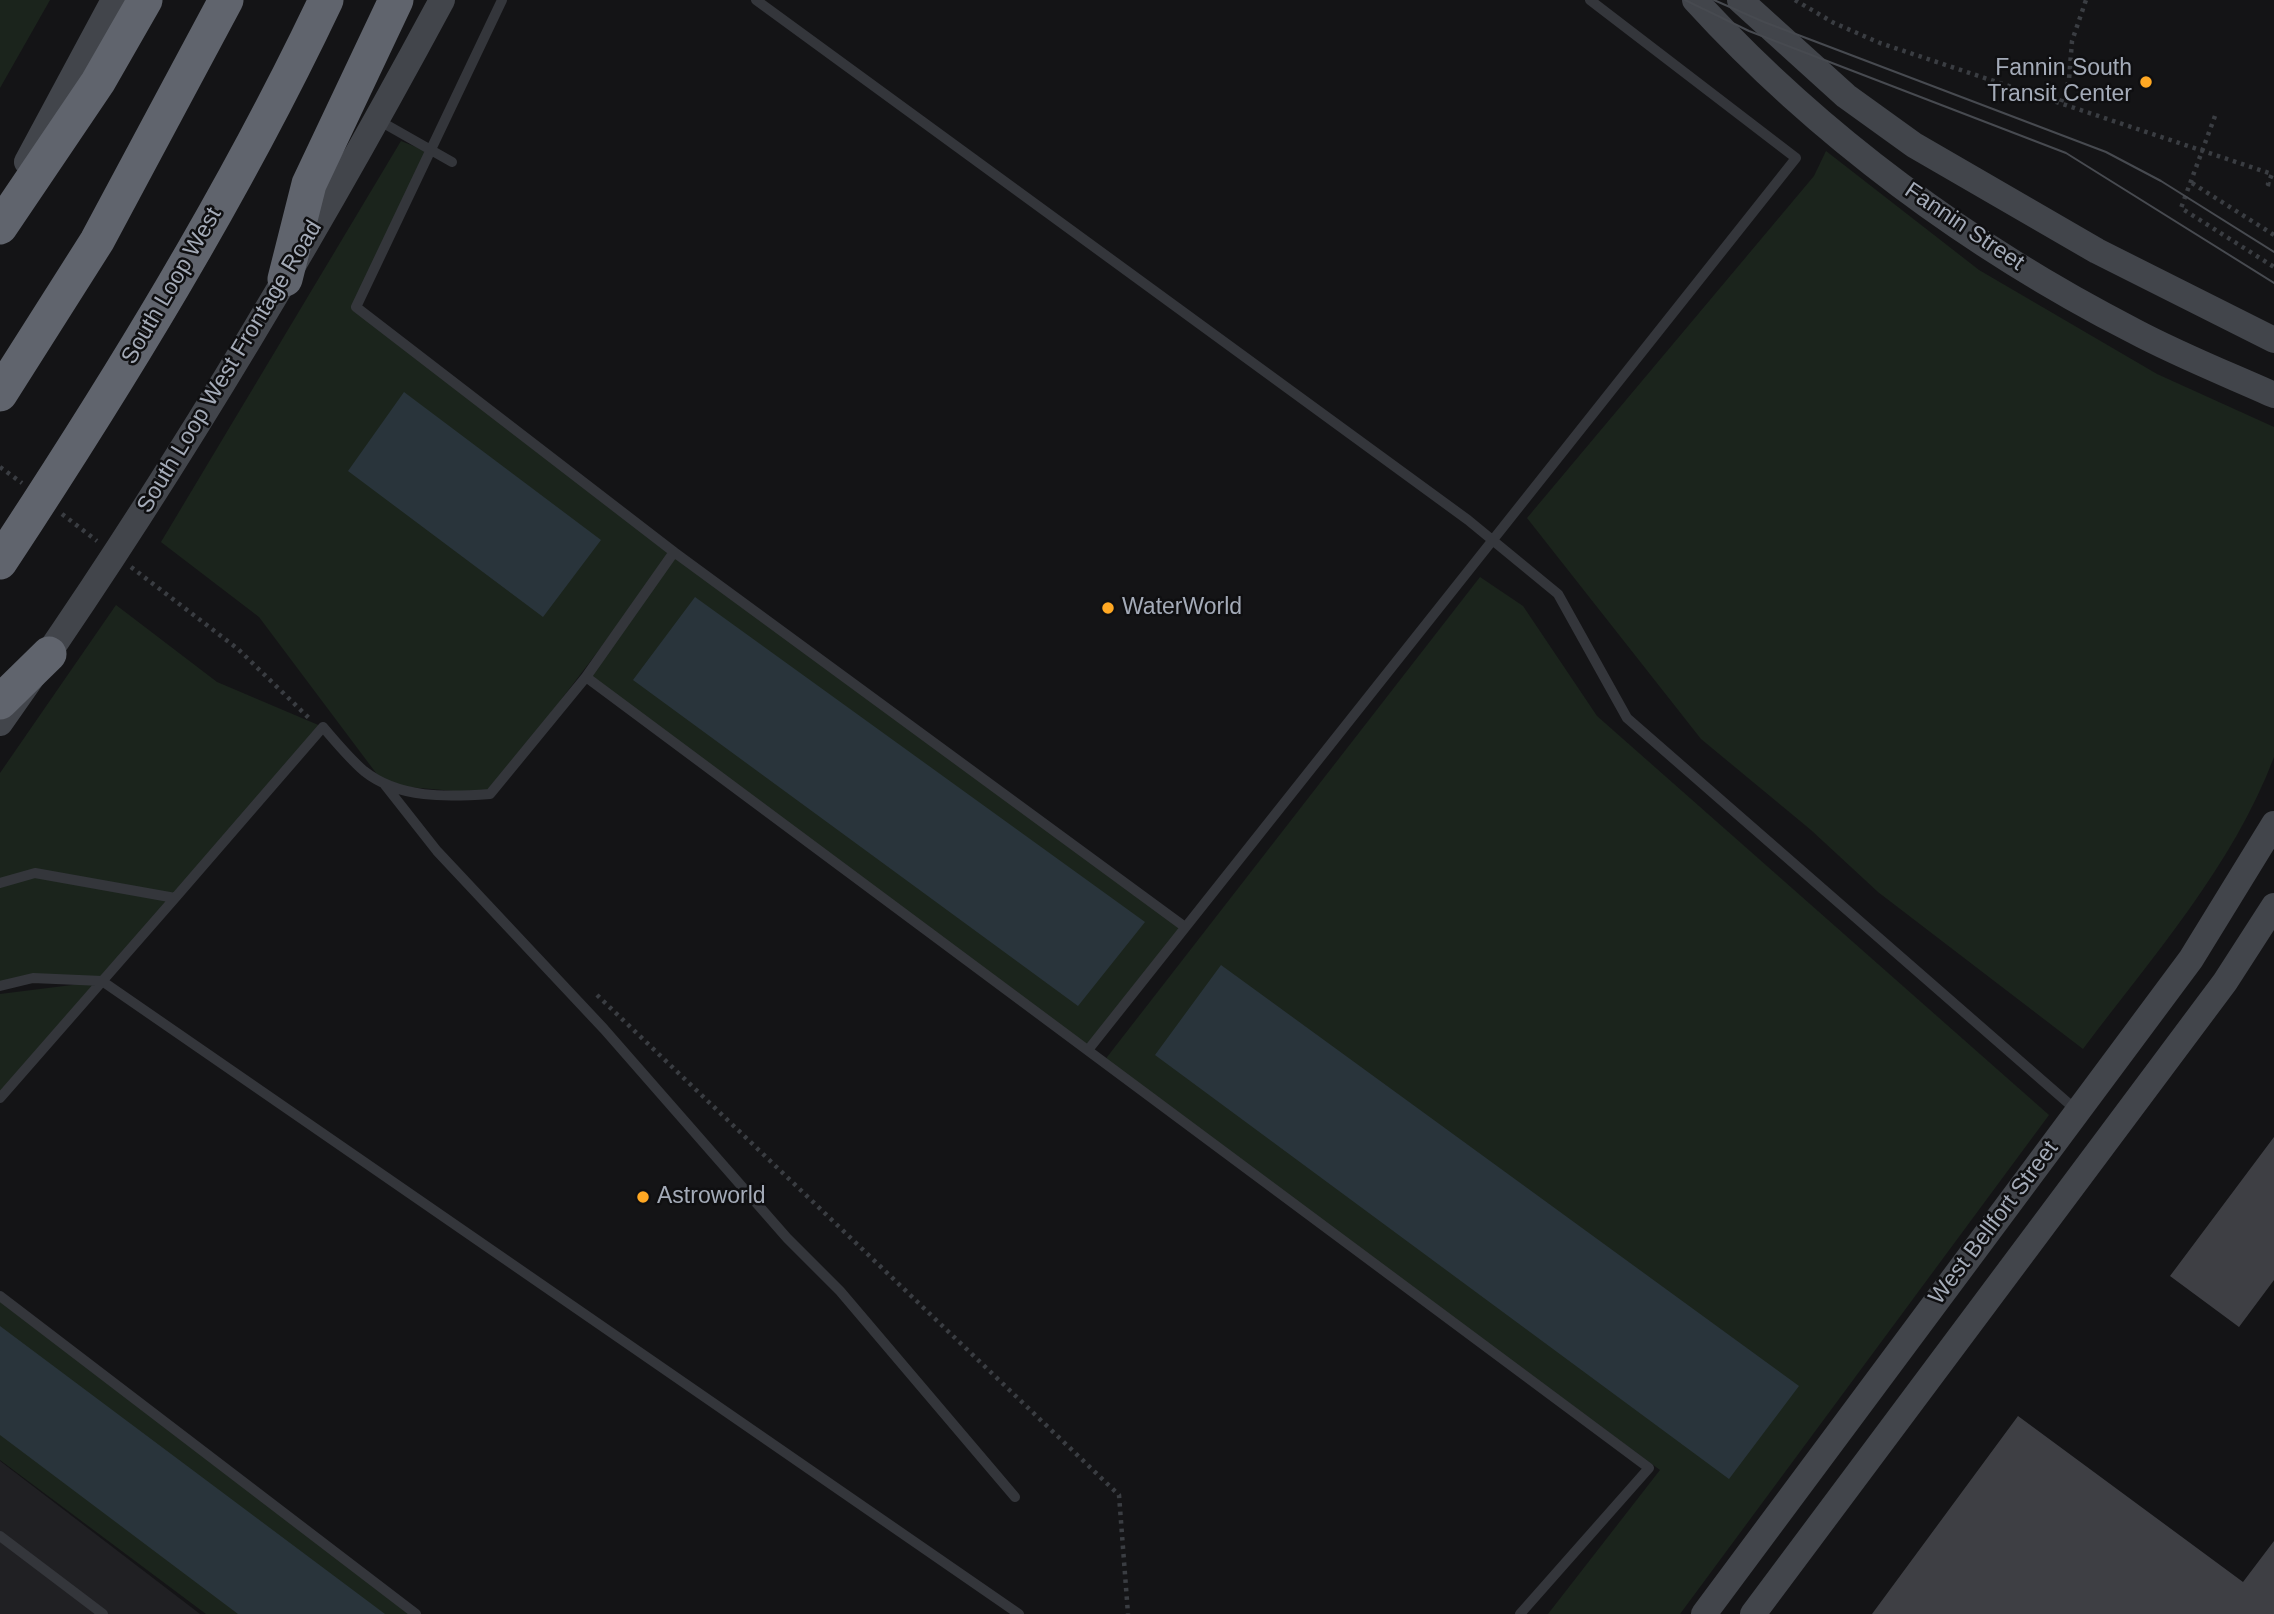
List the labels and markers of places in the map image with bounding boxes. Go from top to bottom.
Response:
place label: Fannin South Transit Center [1987,55,2132,109]
marker: Fannin South Transit Center [2138,74,2154,90]
place label: WaterWorld [1122,594,1242,622]
marker: WaterWorld [1100,600,1116,616]
place label: Astroworld [657,1183,766,1211]
marker: Astroworld [635,1189,651,1205]

